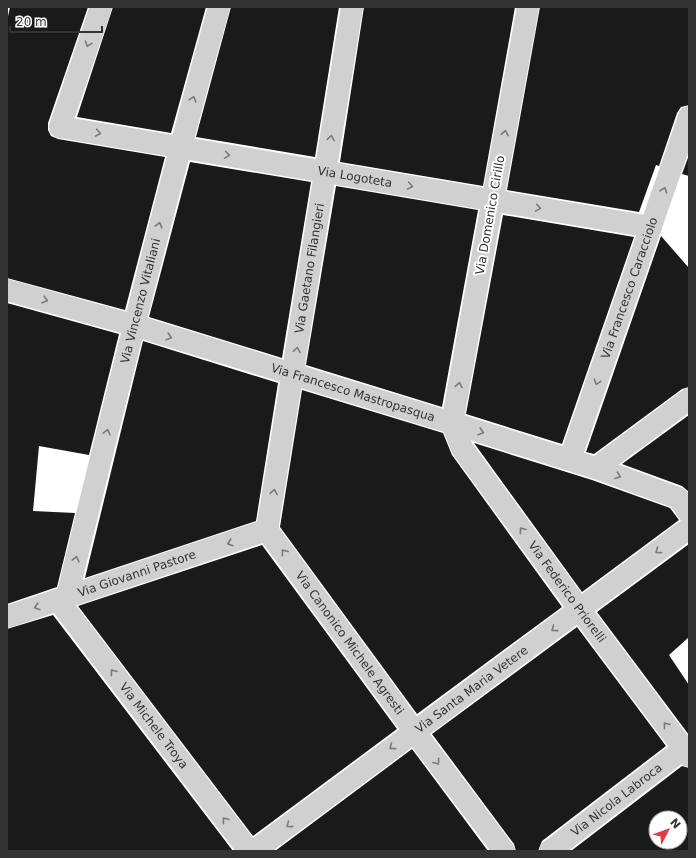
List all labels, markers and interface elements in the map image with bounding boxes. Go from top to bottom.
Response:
scale bar [10,8,102,34]
text: 20 m [16,15,47,29]
one-way arrow [84,40,93,47]
one-way arrow [188,96,197,103]
one-way arrow [95,128,101,137]
one-way arrow [500,129,509,136]
one-way arrow [326,135,335,141]
one-way arrow [223,150,230,159]
street label: Via Domenico Cirillo [473,154,507,276]
street label: Via Logoteta [317,164,393,190]
one-way arrow [407,181,413,190]
one-way arrow [659,186,667,193]
street label: Via Gaetano Filangieri [292,202,327,335]
one-way arrow [535,203,541,212]
street label: Via Francesco Caracciolo [598,215,661,361]
one-way arrow [154,222,163,229]
street label: Via Vincenzo Vitaliani [118,237,163,365]
one-way arrow [41,295,48,304]
one-way arrow [166,332,173,341]
one-way arrow [292,347,301,353]
street label: Via Francesco Mastropasqua [269,361,437,424]
one-way arrow [593,379,601,386]
one-way arrow [455,381,463,388]
one-way arrow [477,427,484,436]
one-way arrow [102,429,110,436]
one-way arrow [615,472,622,480]
one-way arrow [269,489,277,495]
one-way arrow [519,528,526,535]
one-way arrow [227,538,234,546]
street label: Via Federico Priorelli [525,539,609,645]
one-way arrow [655,546,662,553]
street label: Via Giovanni Pastore [76,547,198,600]
one-way arrow [281,550,288,557]
one-way arrow [71,556,80,563]
street label: Via Canonico Michele Agresti [293,569,407,717]
one-way arrow [34,602,41,611]
one-way arrow [551,624,558,631]
street label: Via Santa Maria Vetere [412,643,531,736]
one-way arrow [111,669,118,676]
street label: Via Michele Troya [116,680,191,772]
one-way arrow [663,722,670,729]
one-way arrow [390,742,397,749]
one-way arrow [432,758,439,765]
street label: Via Nicola Labroca [568,761,665,839]
north arrow [648,810,688,850]
text: N [667,816,683,832]
one-way arrow [223,817,230,824]
one-way arrow [286,821,293,828]

